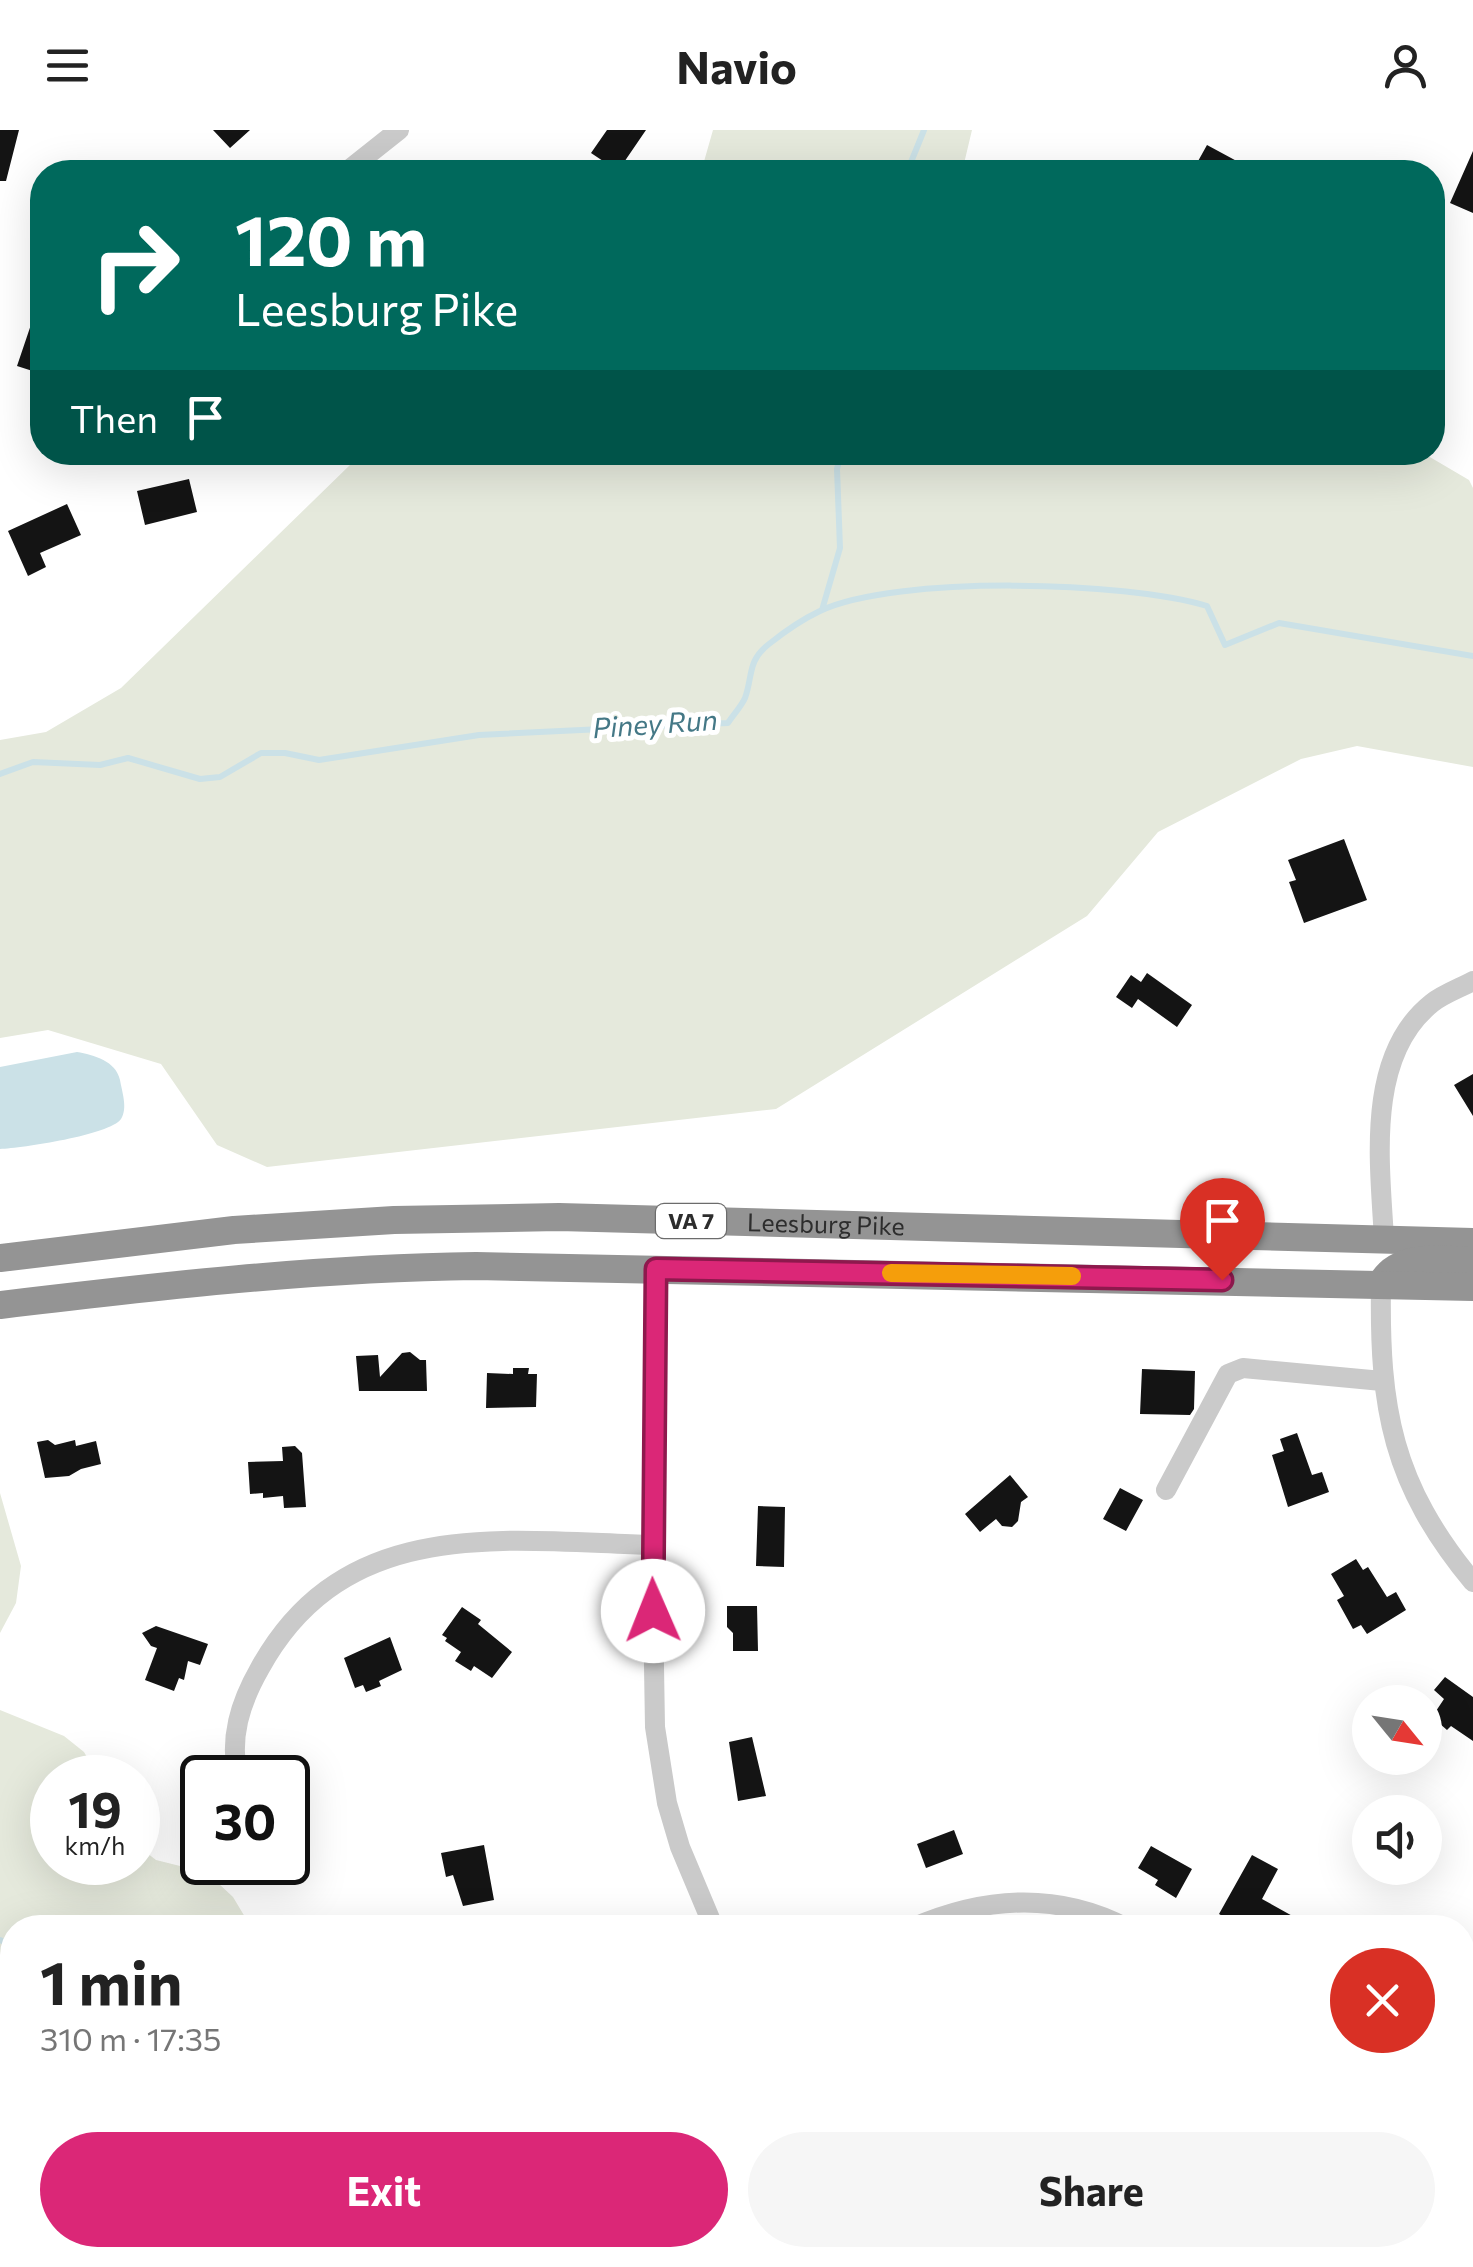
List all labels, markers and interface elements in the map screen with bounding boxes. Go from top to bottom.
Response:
icon: menu [40,38,95,93]
text: Navio [676,38,797,93]
icon: person [1378,38,1433,93]
text: 120 m [235,195,427,280]
icon: right [70,200,200,330]
text: Leesburg Pike [235,280,518,335]
icon: arrive [178,390,233,445]
text: Then [70,394,158,441]
water label: Piney Run [591,702,719,744]
pin [1180,1178,1265,1281]
icon: arrive [1195,1193,1250,1248]
road number: VA 7 [656,1204,726,1238]
street label: Leesburg Pike [747,1206,905,1240]
position arrow [601,1559,705,1663]
north arrow [1352,1685,1442,1775]
map controls [1352,1685,1442,1885]
speed limit sign: 30 [180,1755,310,1885]
text: 19 [68,1777,122,1838]
button: sound [1352,1795,1442,1885]
text: km/h [65,1830,125,1860]
text: 1 min [40,1944,182,2017]
button: close [1330,1948,1435,2053]
text: 310 m · 17:35 [40,2018,221,2058]
button: Exit [40,2132,728,2247]
button: Share [748,2132,1435,2247]

